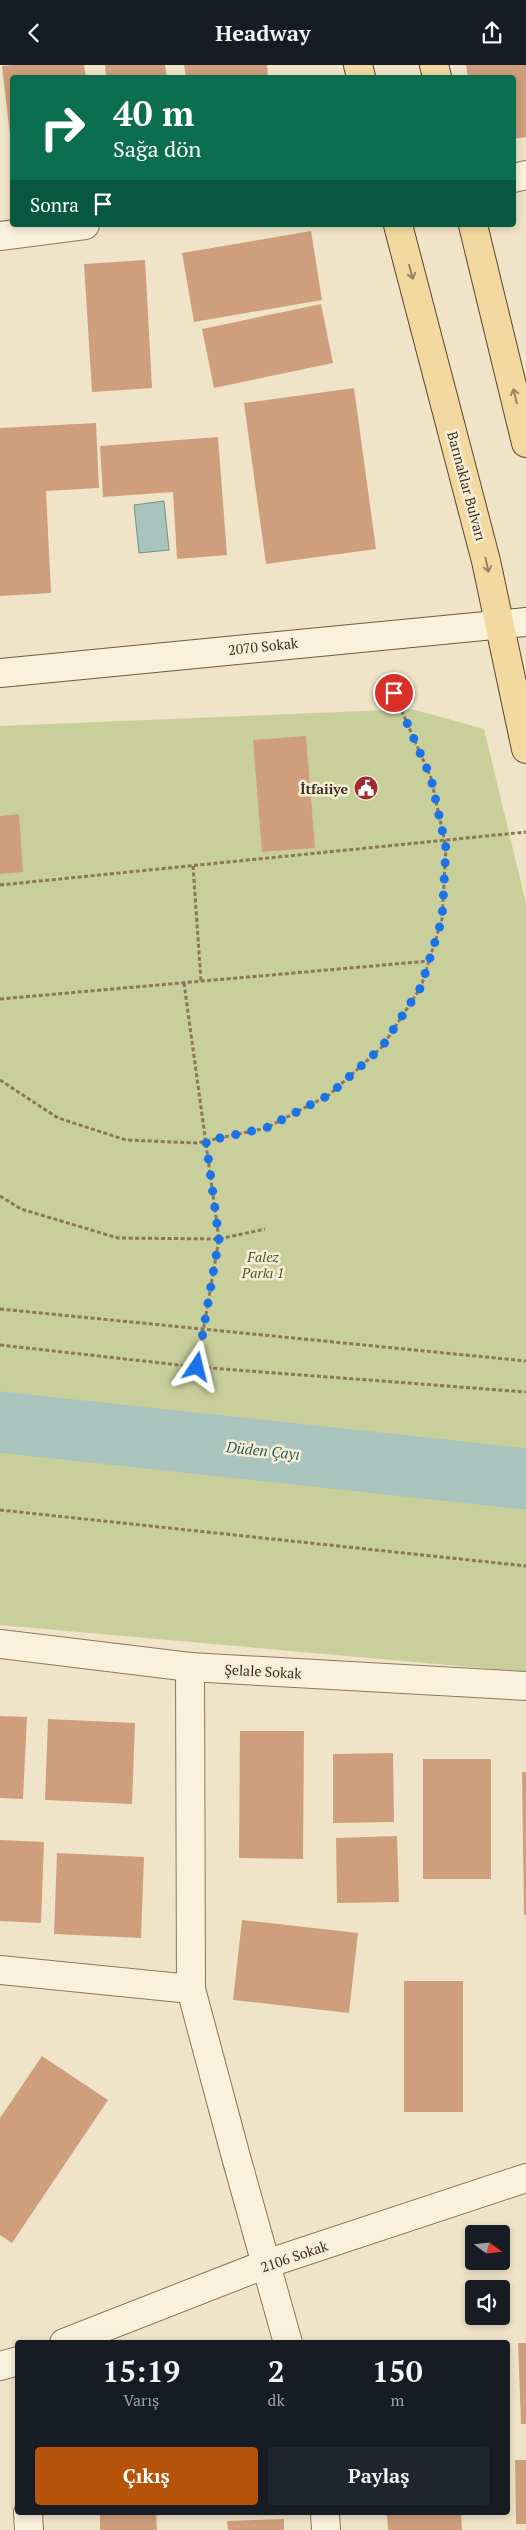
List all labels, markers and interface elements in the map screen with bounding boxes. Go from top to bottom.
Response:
text: Headway [215,18,311,47]
icon: back [20,19,48,47]
icon: share [478,19,506,47]
text: 40 m [113,90,194,136]
icon: right [30,95,95,160]
text: Sağa dön [113,134,201,163]
icon: arrive [89,190,117,218]
text: Sonra [30,192,79,217]
one-way arrow [407,264,416,280]
one-way arrow [510,389,519,405]
street label: Barınaklar Bulvarı [443,429,491,543]
one-way arrow [483,556,492,572]
street label: 2070 Sokak [227,633,300,659]
pin [373,672,415,714]
icon: arrive [380,679,408,707]
public building icon: İtfaiiye [353,775,379,801]
place label: İtfaiiye [300,779,348,798]
park label: Falez Parkı 1 [241,1247,284,1282]
position arrow [170,1340,222,1392]
water label: Düden Çayı [224,1436,301,1464]
street label: Şelale Sokak [224,1659,303,1683]
north arrow [465,2225,510,2270]
map controls [465,2225,510,2325]
street label: 2106 Sokak [258,2235,331,2276]
button: sound [465,2280,510,2325]
text: 15:19 [102,2351,180,2391]
text: 2 [268,2351,285,2391]
text: 150 [372,2351,423,2391]
text: Varış [123,2389,159,2411]
text: dk [268,2389,285,2411]
text: m [390,2389,404,2411]
button: Çıkış [35,2447,258,2505]
button: Paylaş [268,2447,490,2505]

